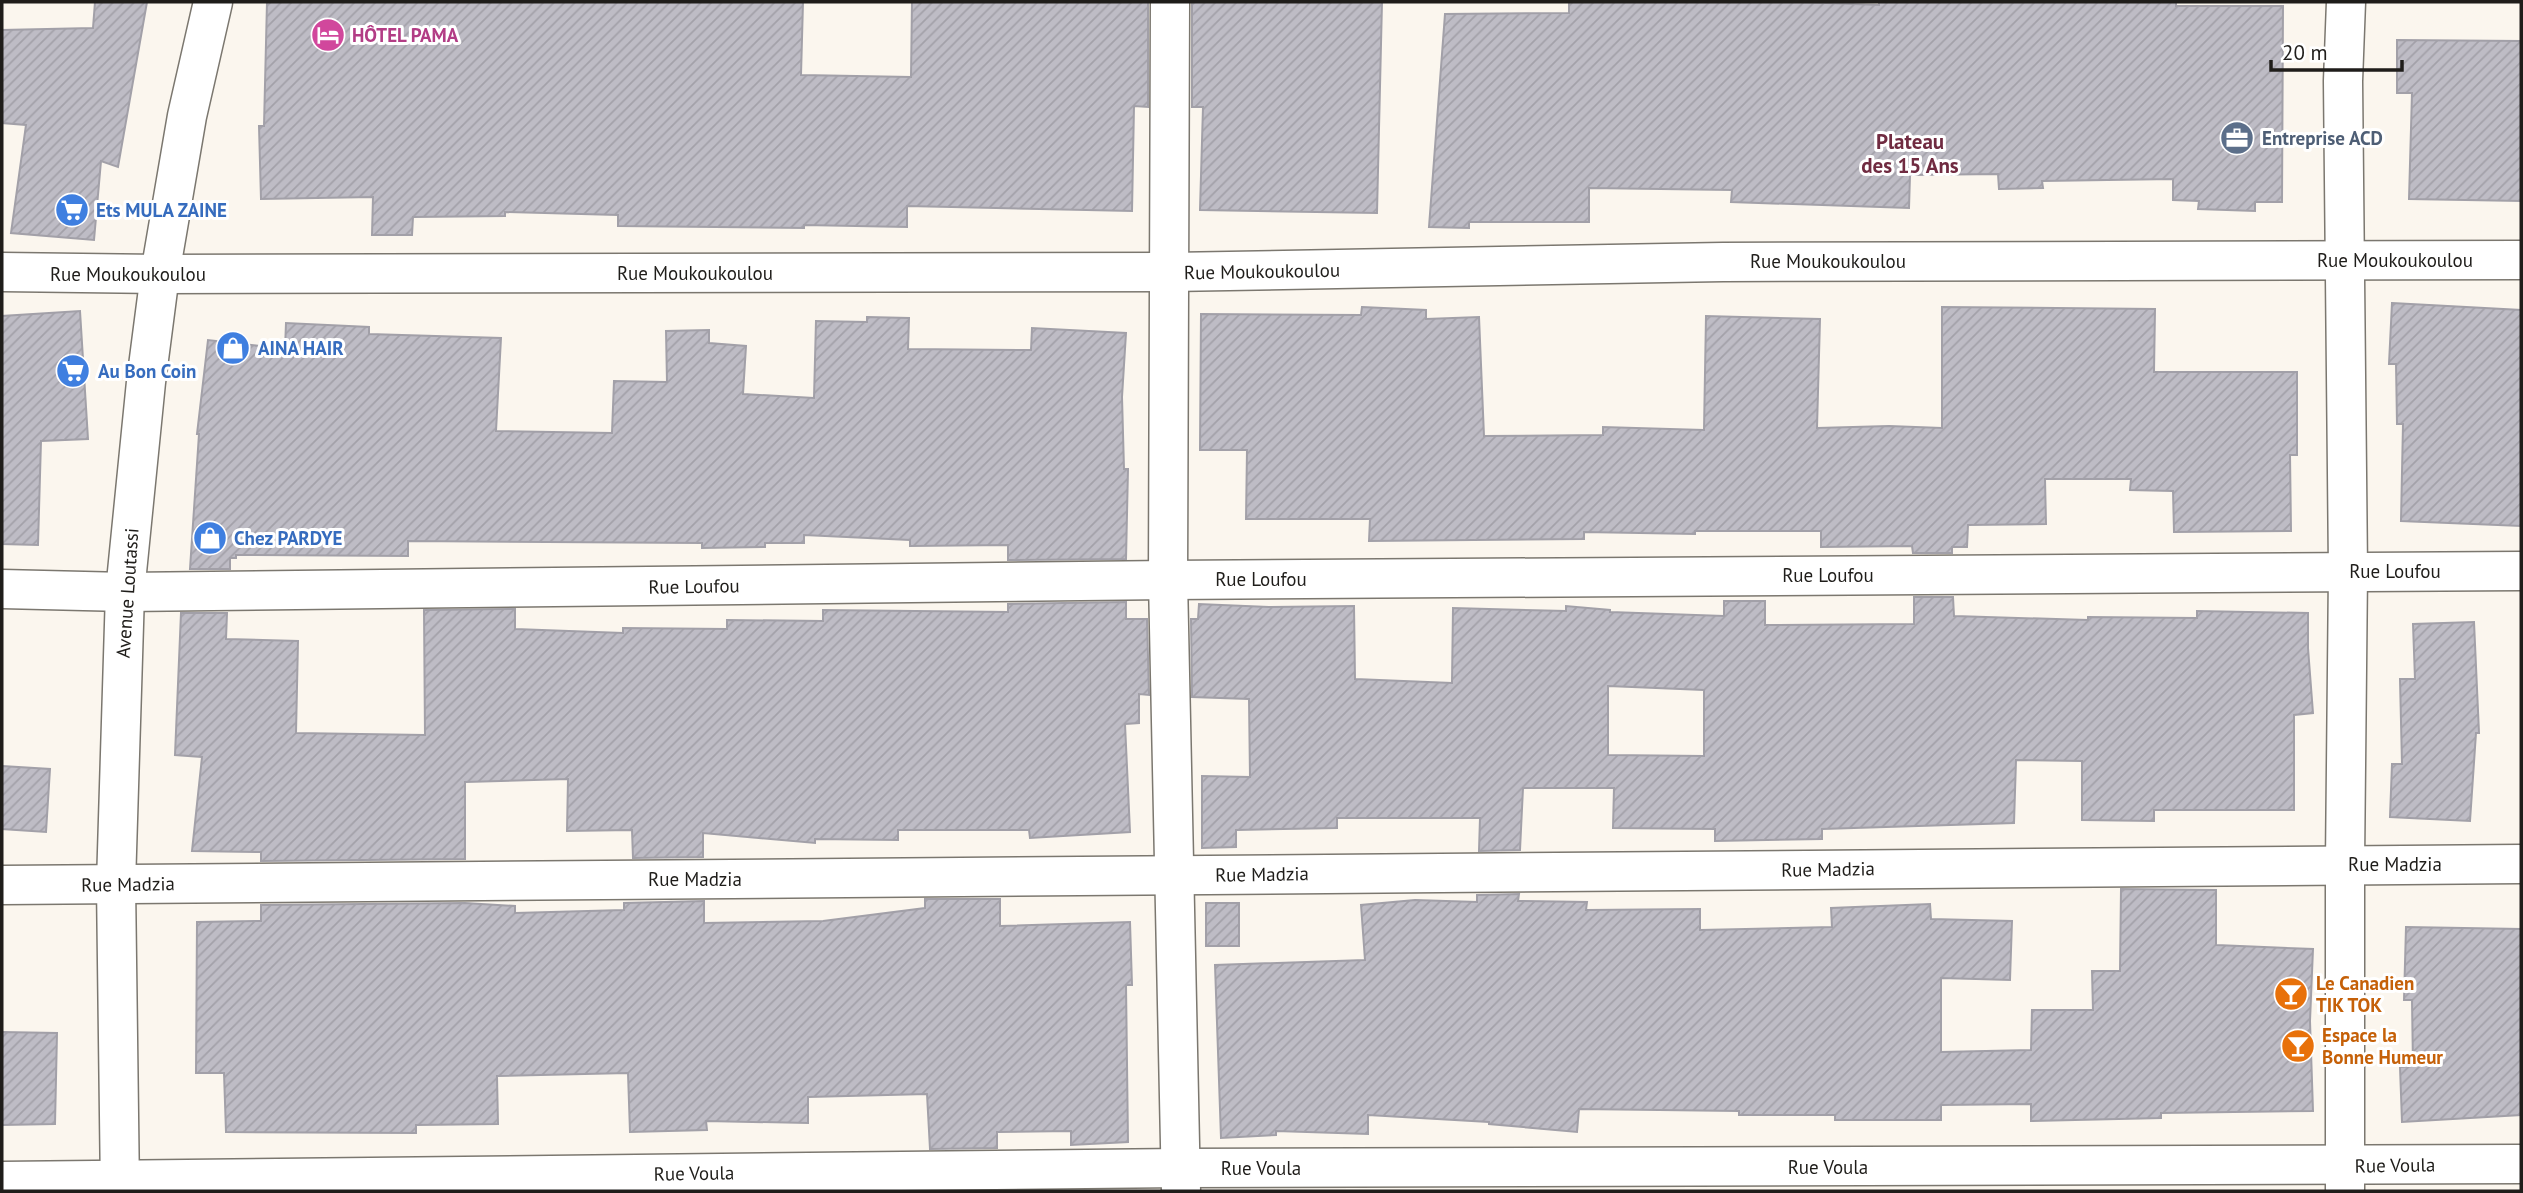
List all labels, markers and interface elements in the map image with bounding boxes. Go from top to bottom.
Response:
hotel icon: HÔTEL PAMA [309,16,347,54]
place label: HÔTEL PAMA [352,23,459,47]
scale bar [2271,28,2402,72]
text: 20 m [2282,39,2328,66]
office icon: Entreprise ACD [2218,119,2256,157]
place label: Entreprise ACD [2262,126,2383,150]
district label: Plateau des 15 Ans [1861,128,1959,179]
supermarket icon: Ets MULA ZAINE [53,191,91,229]
place label: Ets MULA ZAINE [96,198,227,222]
street label: Rue Moukoukoulou [2317,248,2473,272]
street label: Rue Moukoukoulou [1750,249,1906,273]
street label: Rue Moukoukoulou [1184,258,1340,284]
street label: Rue Moukoukoulou [617,261,773,285]
street label: Rue Moukoukoulou [50,262,206,286]
shop icon: AINA HAIR [214,329,252,367]
place label: AINA HAIR [258,336,344,360]
supermarket icon: Au Bon Coin [54,352,92,390]
place label: Au Bon Coin [98,359,196,383]
shop icon: Chez PARDYE [191,519,229,557]
place label: Chez PARDYE [234,526,342,550]
street label: Avenue Loutassi [110,527,144,659]
street label: Rue Loufou [2349,559,2441,583]
street label: Rue Loufou [1782,563,1874,587]
street label: Rue Loufou [1215,567,1307,591]
street label: Rue Loufou [648,573,740,599]
street label: Rue Madzia [2348,852,2442,876]
street label: Rue Madzia [1781,856,1875,882]
street label: Rue Madzia [1215,861,1309,887]
street label: Rue Madzia [648,867,742,891]
street label: Rue Madzia [81,871,175,897]
place label: Le Canadien TIK TOK [2316,971,2414,1017]
bar icon: Le Canadien TIK TOK [2272,975,2310,1013]
place label: Espace la Bonne Humeur [2322,1023,2443,1069]
bar icon: Espace la Bonne Humeur [2279,1027,2317,1065]
street label: Rue Voula [2354,1152,2436,1178]
street label: Rue Voula [1788,1155,1868,1179]
street label: Rue Voula [1221,1156,1301,1180]
street label: Rue Voula [653,1160,735,1186]

